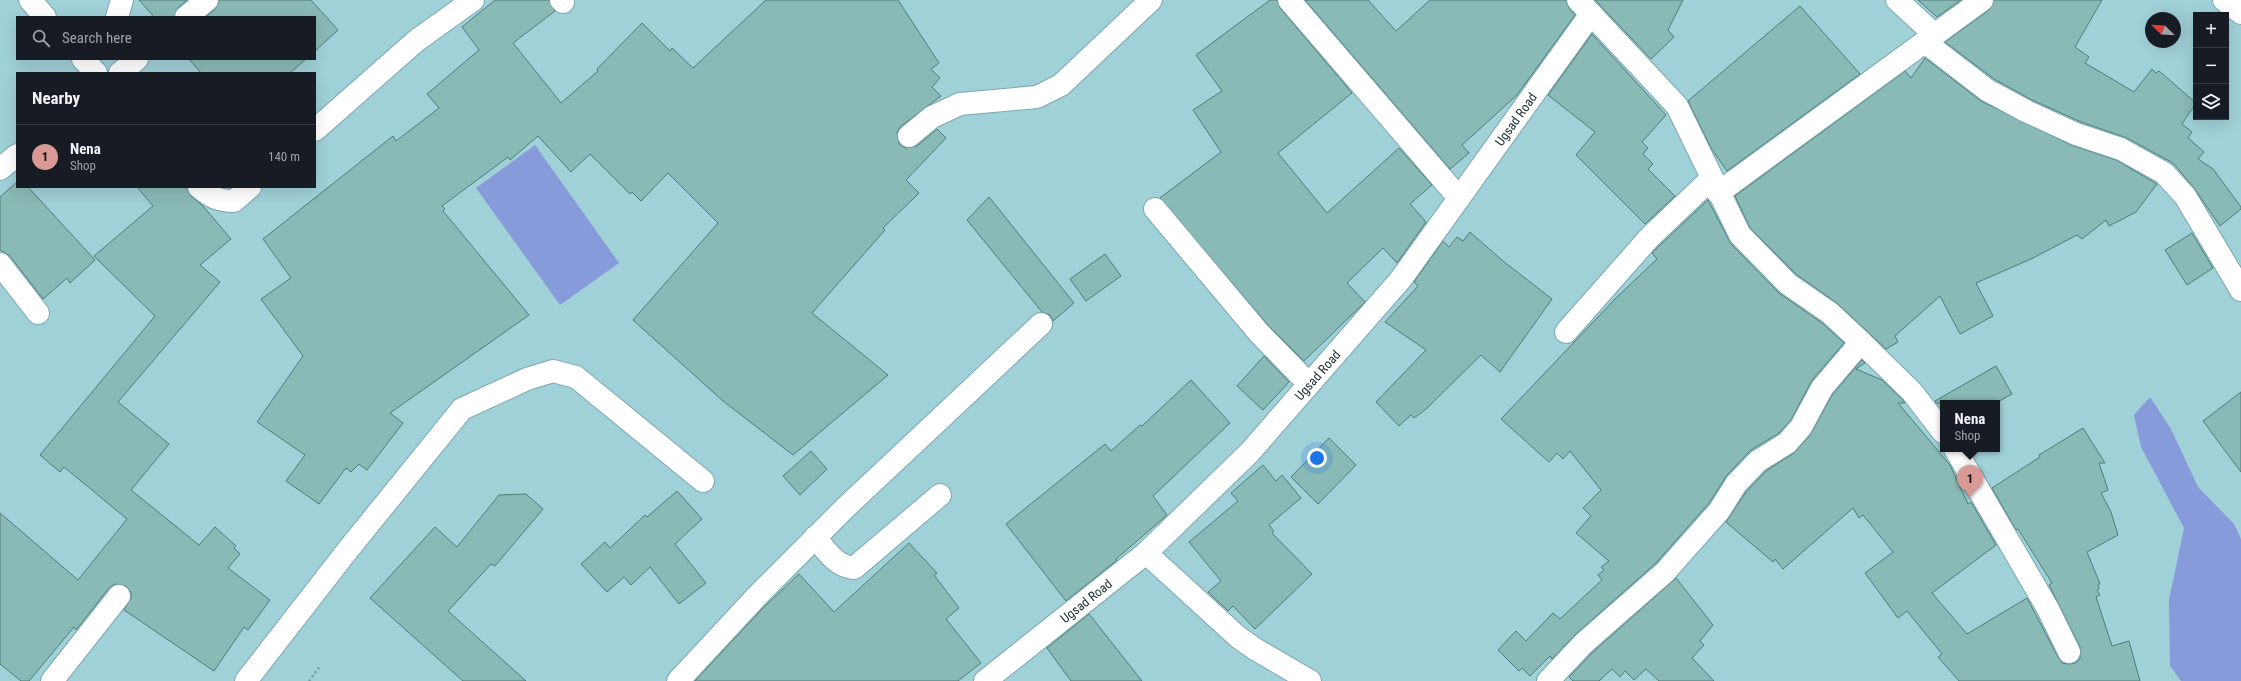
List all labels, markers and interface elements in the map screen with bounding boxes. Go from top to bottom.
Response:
north arrow [2145,12,2181,48]
map controls [2193,12,2229,120]
button: + [2193,12,2229,48]
search box [16,16,316,60]
icon: search [30,27,52,49]
text: Search here [62,29,132,47]
button: − [2193,48,2229,84]
button: layers [2193,84,2229,120]
text: Nearby [32,88,80,108]
street label: Ugsad Road [1492,90,1540,149]
text: Nena [70,140,101,158]
text: 1 [42,149,48,164]
text: 140 m [268,149,300,164]
text: Shop [70,158,96,173]
street label: Ugsad Road [1292,347,1344,403]
popup [1940,400,2000,452]
text: Nena [1955,410,1985,428]
text: Shop [1955,428,1981,443]
your location [1307,448,1327,468]
pin: 1 [1957,465,1983,498]
street label: Ugsad Road [1058,576,1115,626]

